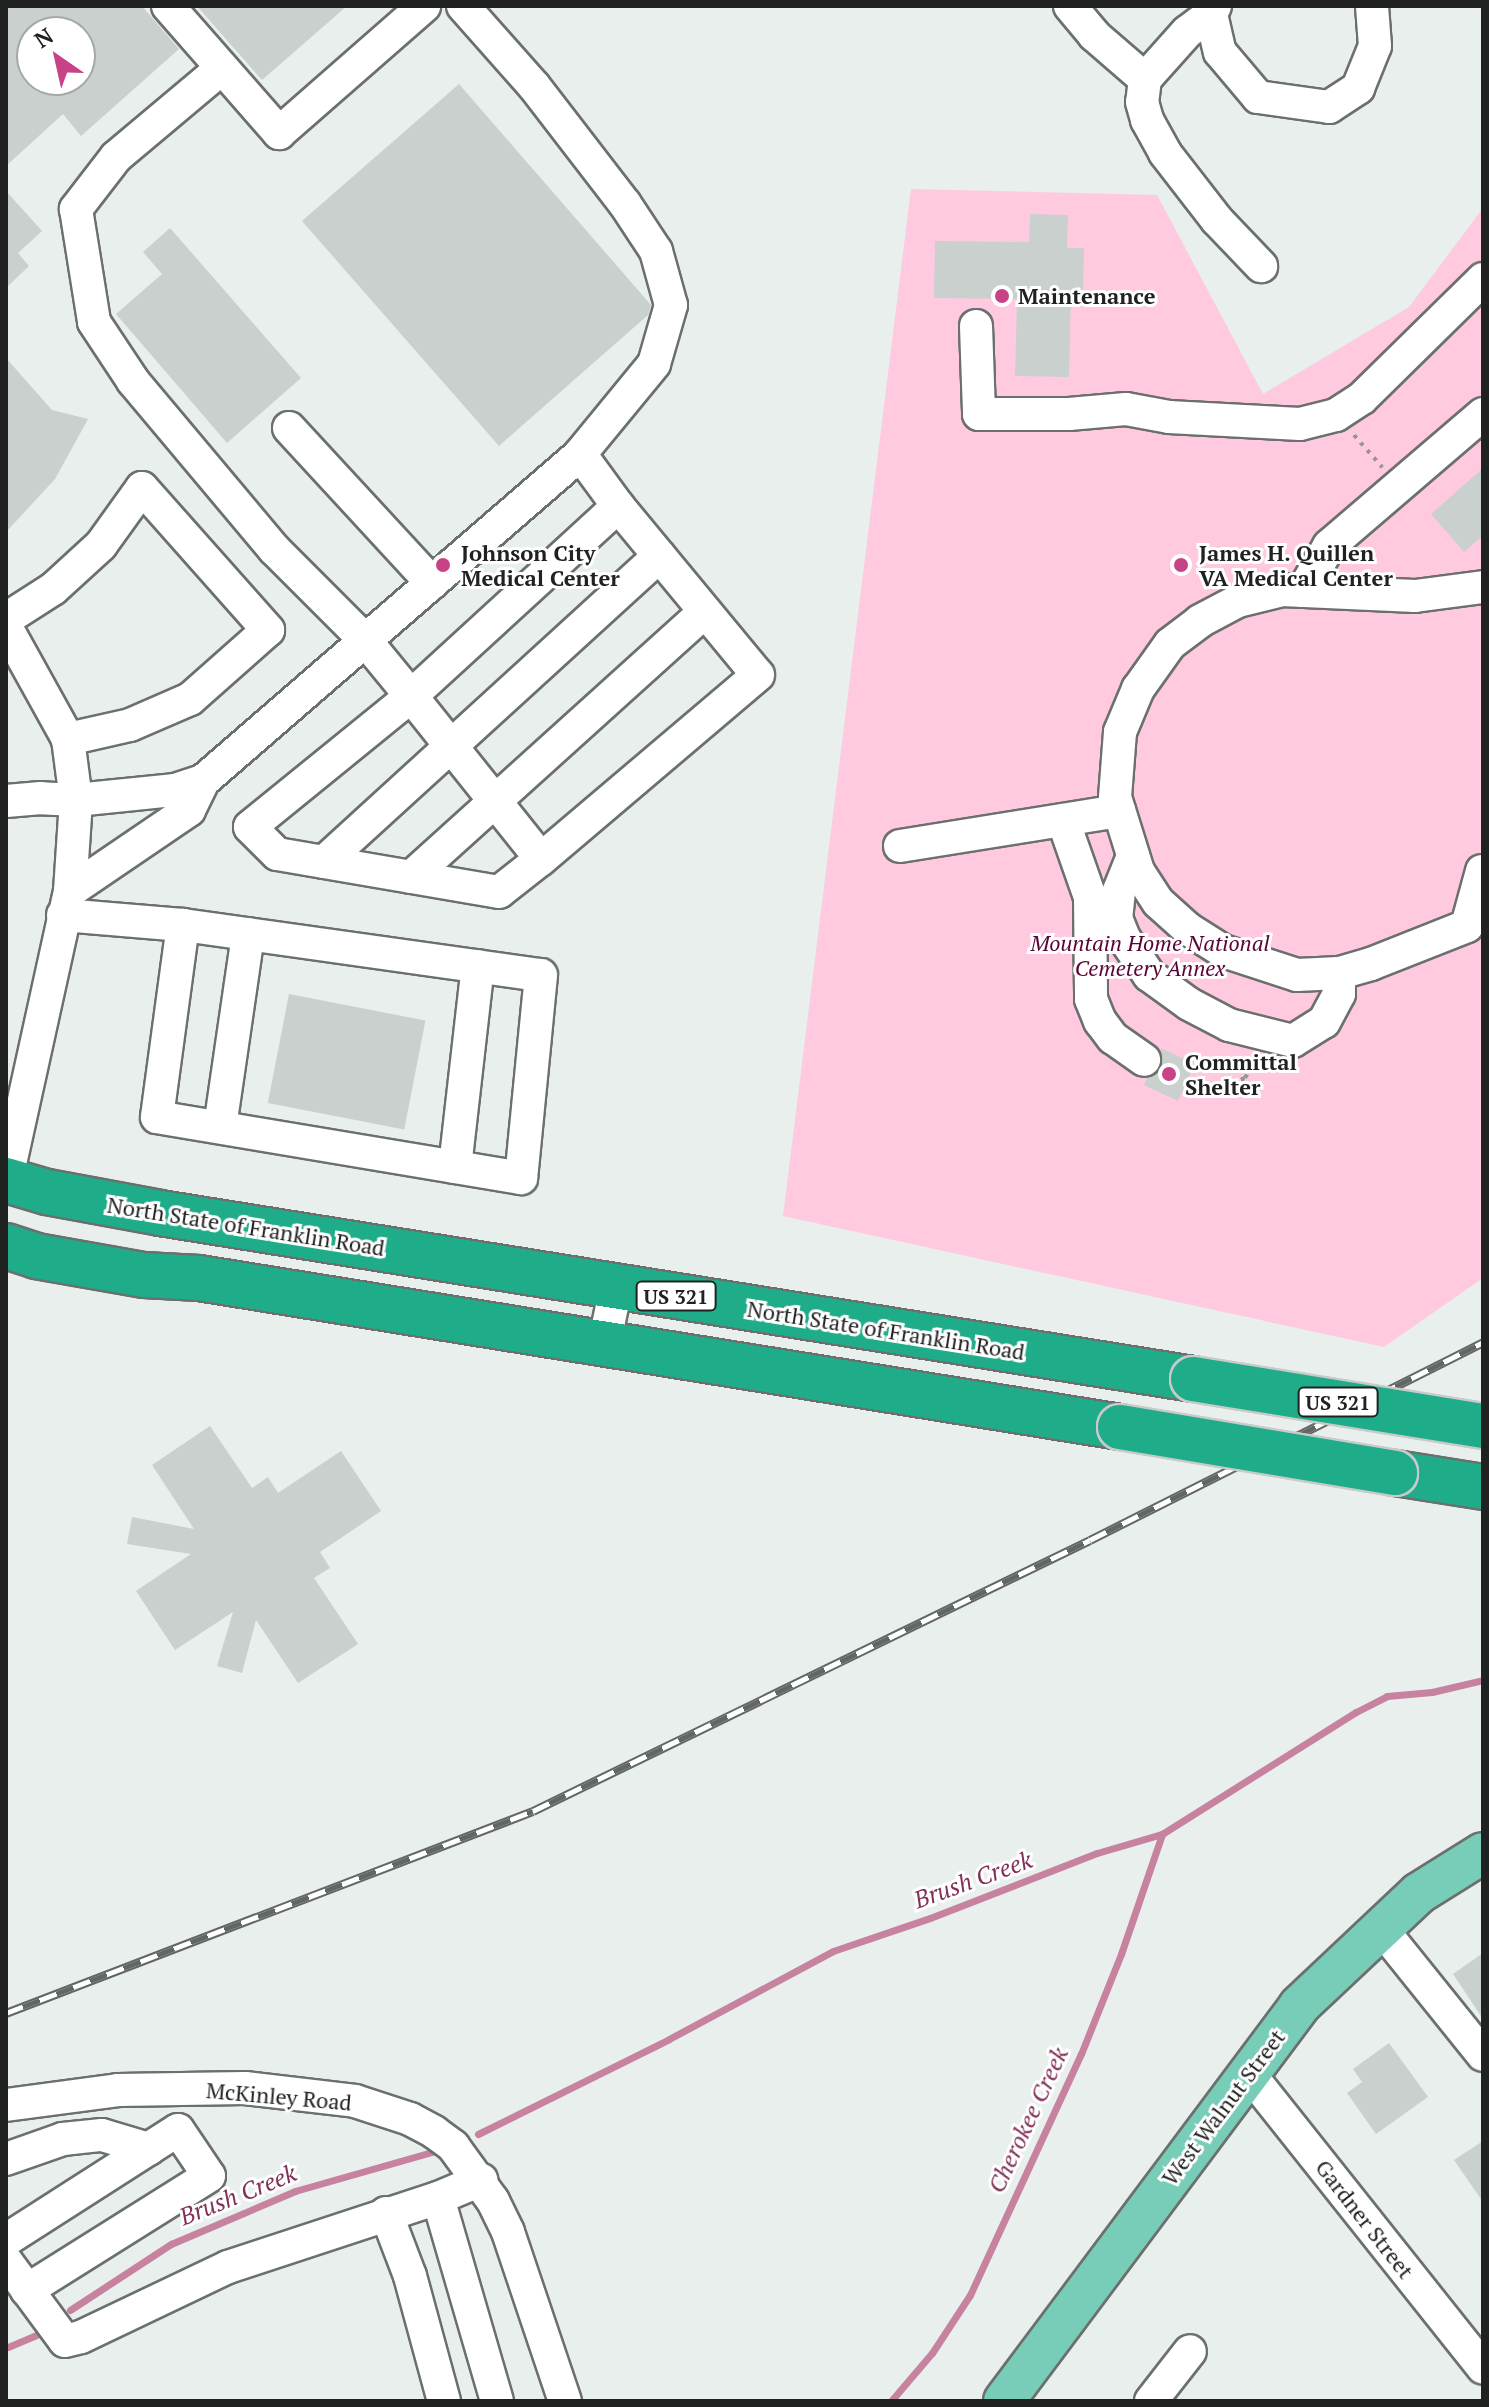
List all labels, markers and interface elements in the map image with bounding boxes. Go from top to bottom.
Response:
north arrow [16,16,96,96]
text: N [28,21,58,54]
place label: Maintenance [1018,283,1155,309]
marker: Maintenance [993,287,1011,305]
place label: Johnson City Medical Center [461,539,620,590]
place label: James H. Quillen VA Medical Center [1199,539,1393,590]
marker: Johnson City Medical Center [432,554,454,576]
marker: James H. Quillen VA Medical Center [1170,554,1192,576]
park label: Mountain Home National Cemetery Annex [1030,929,1270,980]
place label: Committal Shelter [1185,1048,1297,1100]
marker: Committal Shelter [1160,1065,1178,1083]
street label: North State of Franklin Road [105,1191,387,1261]
road number: US 321 [634,1280,718,1312]
street label: North State of Franklin Road [745,1295,1027,1365]
road number: US 321 [1296,1386,1380,1418]
water label: Brush Creek [910,1845,1036,1915]
street label: West Walnut Street [1156,2024,1290,2190]
water label: Cherokee Creek [982,2043,1074,2197]
street label: McKinley Road [205,2076,353,2116]
street label: Gardner Street [1310,2154,1420,2284]
water label: Brush Creek [175,2159,301,2231]

